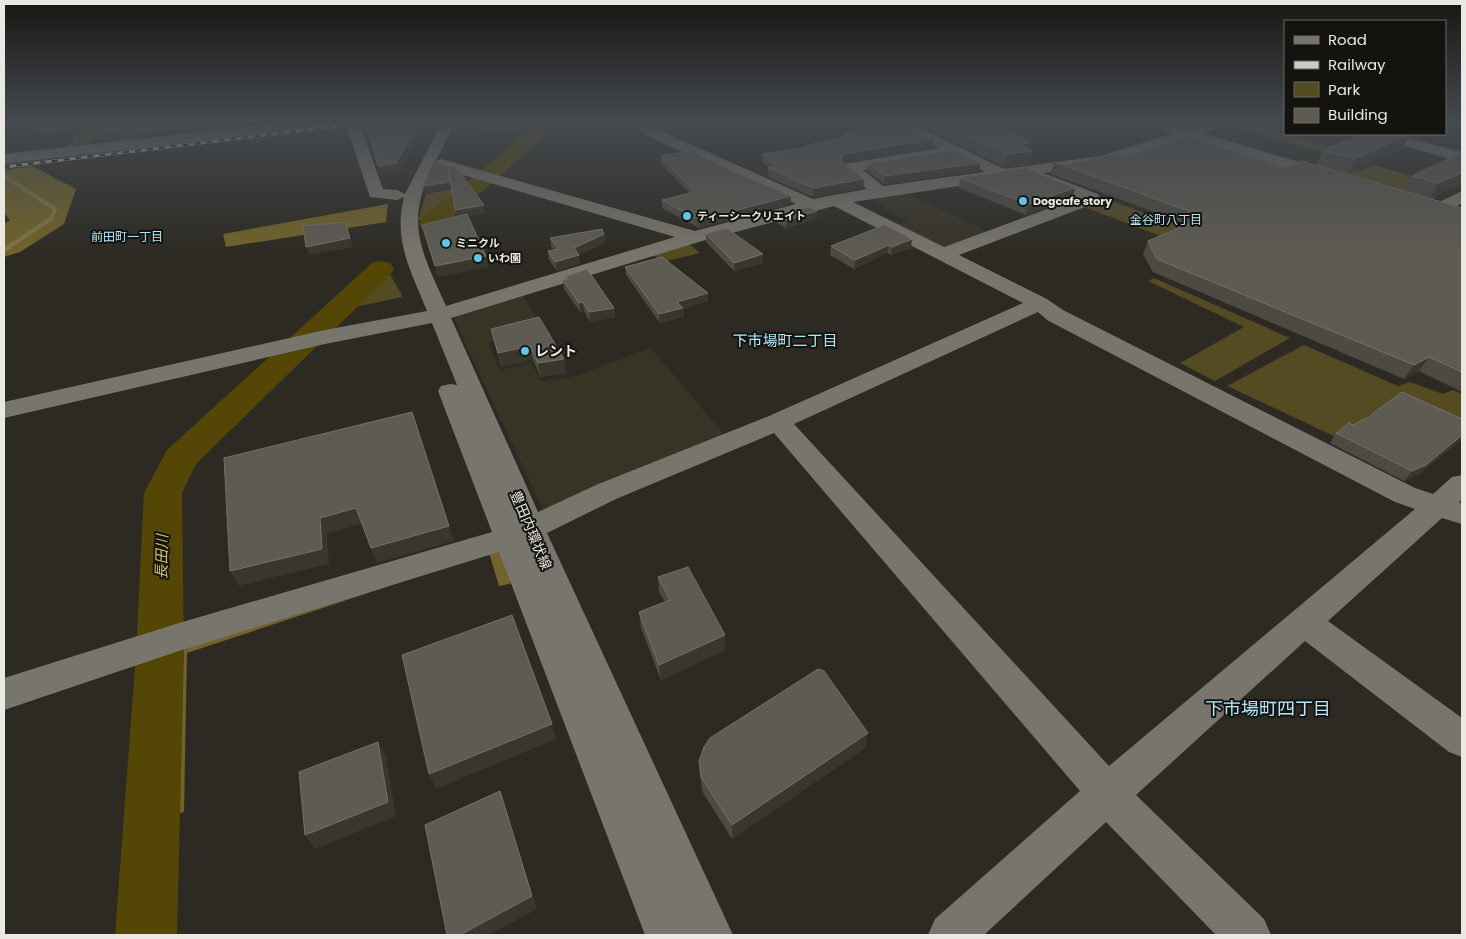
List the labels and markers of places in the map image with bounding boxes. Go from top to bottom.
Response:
place label: Dogcafe story [1033,193,1112,209]
marker: Dogcafe story [1017,195,1029,207]
place label: ティーシークリエイト [697,208,806,224]
marker: ティーシークリエイト [681,210,693,222]
place label: ミニクル [456,235,500,251]
marker: ミニクル [440,237,452,249]
place label: いわ園 [488,250,521,266]
marker: いわ園 [472,252,484,264]
place label: レント [535,341,577,361]
marker: レント [519,345,531,357]

